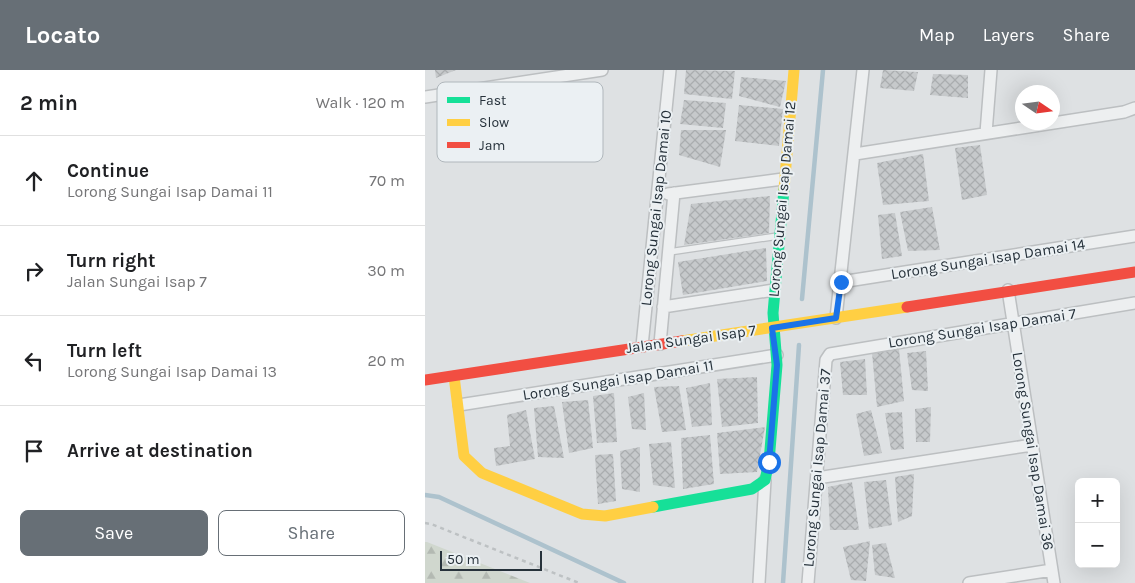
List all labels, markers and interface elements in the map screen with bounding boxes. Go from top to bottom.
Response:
text: Locato [25,21,100,49]
text: Map [919,24,955,46]
text: Layers [983,24,1035,46]
text: Share [1063,24,1110,46]
legend [437,82,603,162]
north arrow [1015,85,1060,130]
text: 2 min [20,91,78,115]
text: Fast [479,92,506,109]
text: Walk · 120 m [316,93,405,112]
street label: Lorong Sungai Isap Damai 12 [764,100,800,298]
street label: Lorong Sungai Isap Damai 10 [637,109,675,307]
text: Slow [479,114,509,131]
text: Jam [479,137,505,154]
text: Continue [67,160,149,182]
icon: ahead [20,167,48,195]
text: 70 m [369,171,405,190]
text: Lorong Sungai Isap Damai 11 [67,182,273,201]
street label: Lorong Sungai Isap Damai 14 [890,235,1087,283]
text: Turn right [67,250,156,272]
icon: right [20,257,48,285]
text: 30 m [367,261,405,280]
route end [830,271,853,294]
text: Jalan Sungai Isap 7 [67,272,207,291]
street label: Lorong Sungai Isap Damai 7 [887,304,1077,352]
street label: Jalan Sungai Isap 7 [625,321,757,357]
text: Turn left [67,340,142,362]
icon: left [20,347,48,375]
text: 20 m [367,351,405,370]
street label: Lorong Sungai Isap Damai 36 [1008,351,1058,551]
street label: Lorong Sungai Isap Damai 11 [521,356,715,404]
text: Lorong Sungai Isap Damai 13 [67,362,277,381]
street label: Lorong Sungai Isap Damai 37 [799,368,835,568]
icon: arrive [20,437,48,465]
text: Arrive at destination [67,440,253,462]
route start [758,451,781,474]
map controls [1075,478,1120,568]
button: + [1075,478,1120,523]
button: Save [20,510,208,556]
button: Share [218,510,405,556]
button: − [1075,523,1120,568]
scale bar [440,548,543,571]
text: 50 m [447,551,480,568]

